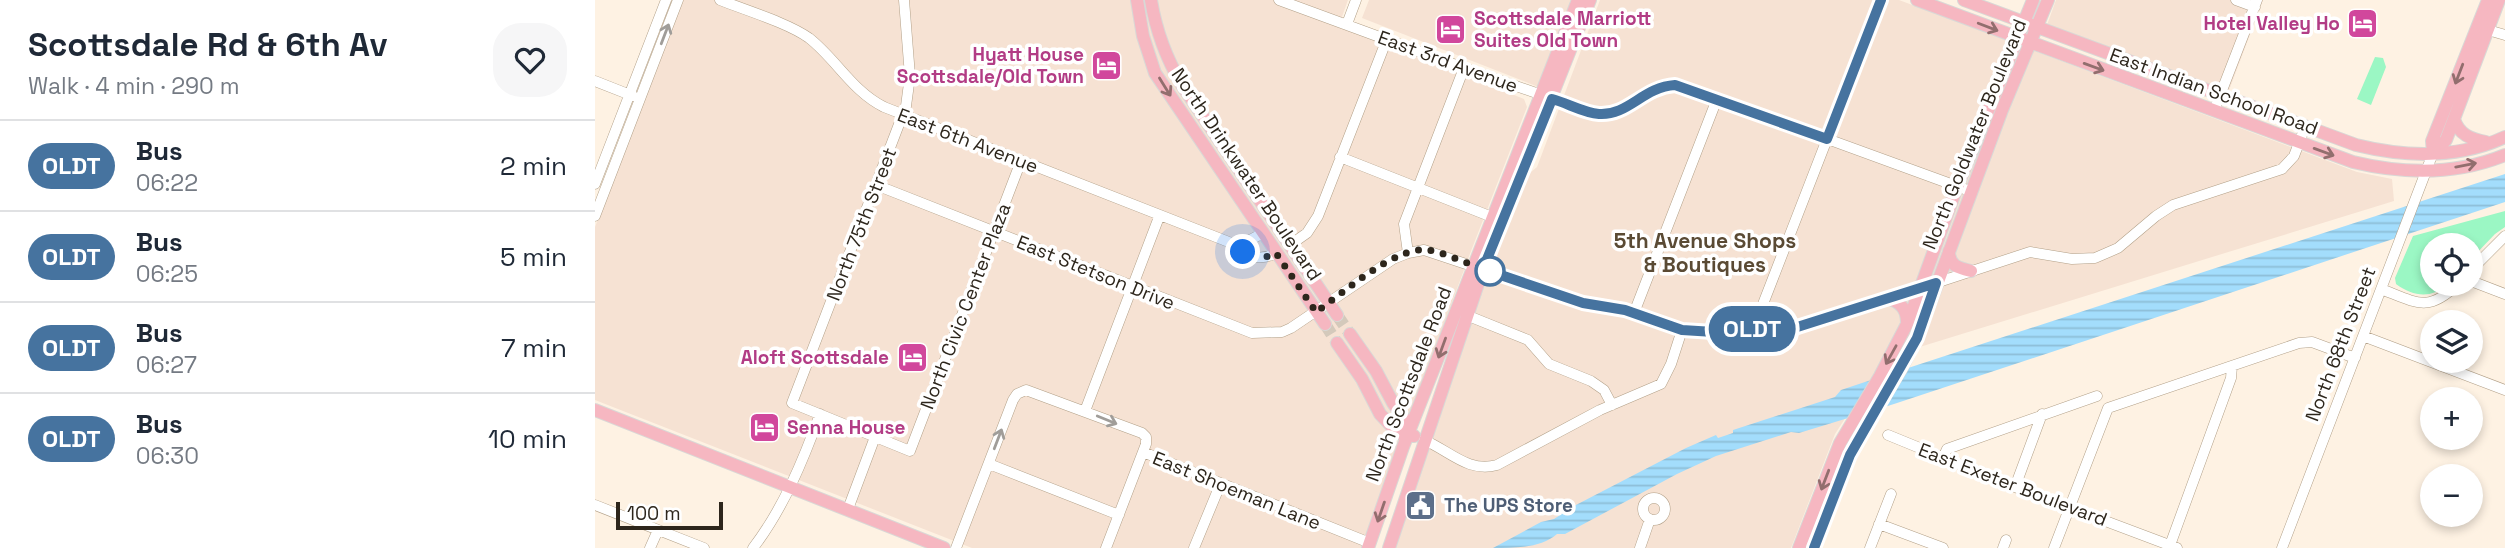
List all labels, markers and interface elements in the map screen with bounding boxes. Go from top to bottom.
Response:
place label: Scottsdale Marriott Suites Old Town [1474,6,1652,53]
hotel icon: Hotel Valley Ho [2346,6,2380,40]
place label: Hotel Valley Ho [2203,11,2340,36]
hotel icon: Scottsdale Marriott Suites Old Town [1434,12,1468,46]
street label: North Goldwater Boulevard [1917,15,2032,253]
one-way arrow [1977,21,1999,34]
button: heart [493,23,567,97]
text: Scottsdale Rd & 6th Av [28,24,388,66]
one-way arrow [660,24,672,46]
street label: East 3rd Avenue [1374,25,1521,98]
place label: Hyatt House Scottsdale/Old Town [897,42,1084,89]
street label: East Indian School Road [2106,42,2321,141]
hotel icon: Hyatt House Scottsdale/Old Town [1090,48,1124,82]
one-way arrow [2082,62,2104,74]
street label: North Drinkwater Boulevard [1166,63,1327,286]
one-way arrow [2451,63,2464,85]
text: Walk · 4 min · 290 m [28,71,240,101]
one-way arrow [1158,77,1172,97]
street label: East 6th Avenue [894,102,1042,179]
text: Bus [136,134,183,168]
street label: North 75th Street [821,144,902,304]
one-way arrow [2313,146,2335,159]
text: 2 min [500,149,567,183]
text: OLDT [42,150,101,181]
one-way arrow [2454,158,2477,172]
text: 06:22 [136,168,198,198]
street label: North Civic Center Plaza [915,199,1016,413]
text: Bus [136,225,183,259]
district label: 5th Avenue Shops & Boutiques [1614,227,1796,278]
street label: East Stetson Drive [1013,229,1179,316]
map controls [2420,233,2483,527]
button: locate [2420,233,2483,296]
your location [1225,234,1260,269]
text: 5 min [500,240,567,274]
text: OLDT [42,241,101,272]
unlabelled marker [1475,256,1505,286]
text: 06:25 [136,259,198,289]
street label: North 68th Street [2299,263,2381,425]
street label: North Scottsdale Road [1360,283,1457,485]
line badge: OLDT [1703,306,1801,352]
button: layers [2420,310,2483,373]
text: OLDT [1723,313,1781,344]
text: Bus [136,316,183,350]
text: 7 min [501,331,567,365]
text: OLDT [42,332,101,363]
one-way arrow [1435,337,1448,359]
hotel icon: Aloft Scottsdale [895,340,929,374]
one-way arrow [1884,344,1898,365]
place label: Aloft Scottsdale [741,345,889,370]
text: 06:27 [136,350,197,380]
button: + [2420,387,2483,450]
text: Bus [136,407,183,441]
hotel icon: Senna House [747,410,781,444]
one-way arrow [1096,414,1118,427]
place label: Senna House [787,415,905,440]
text: 10 min [488,422,567,456]
text: OLDT [42,423,101,454]
one-way arrow [993,428,1006,450]
street label: East Exeter Boulevard [1915,437,2111,532]
text: 06:30 [136,441,199,471]
street label: East Shoeman Lane [1149,445,1325,536]
button: − [2420,464,2483,527]
one-way arrow [1817,468,1830,490]
public building icon: The UPS Store [1404,488,1438,522]
place label: The UPS Store [1444,493,1573,518]
scale bar [616,499,723,531]
one-way arrow [1374,500,1386,522]
text: 100 m [627,501,681,526]

